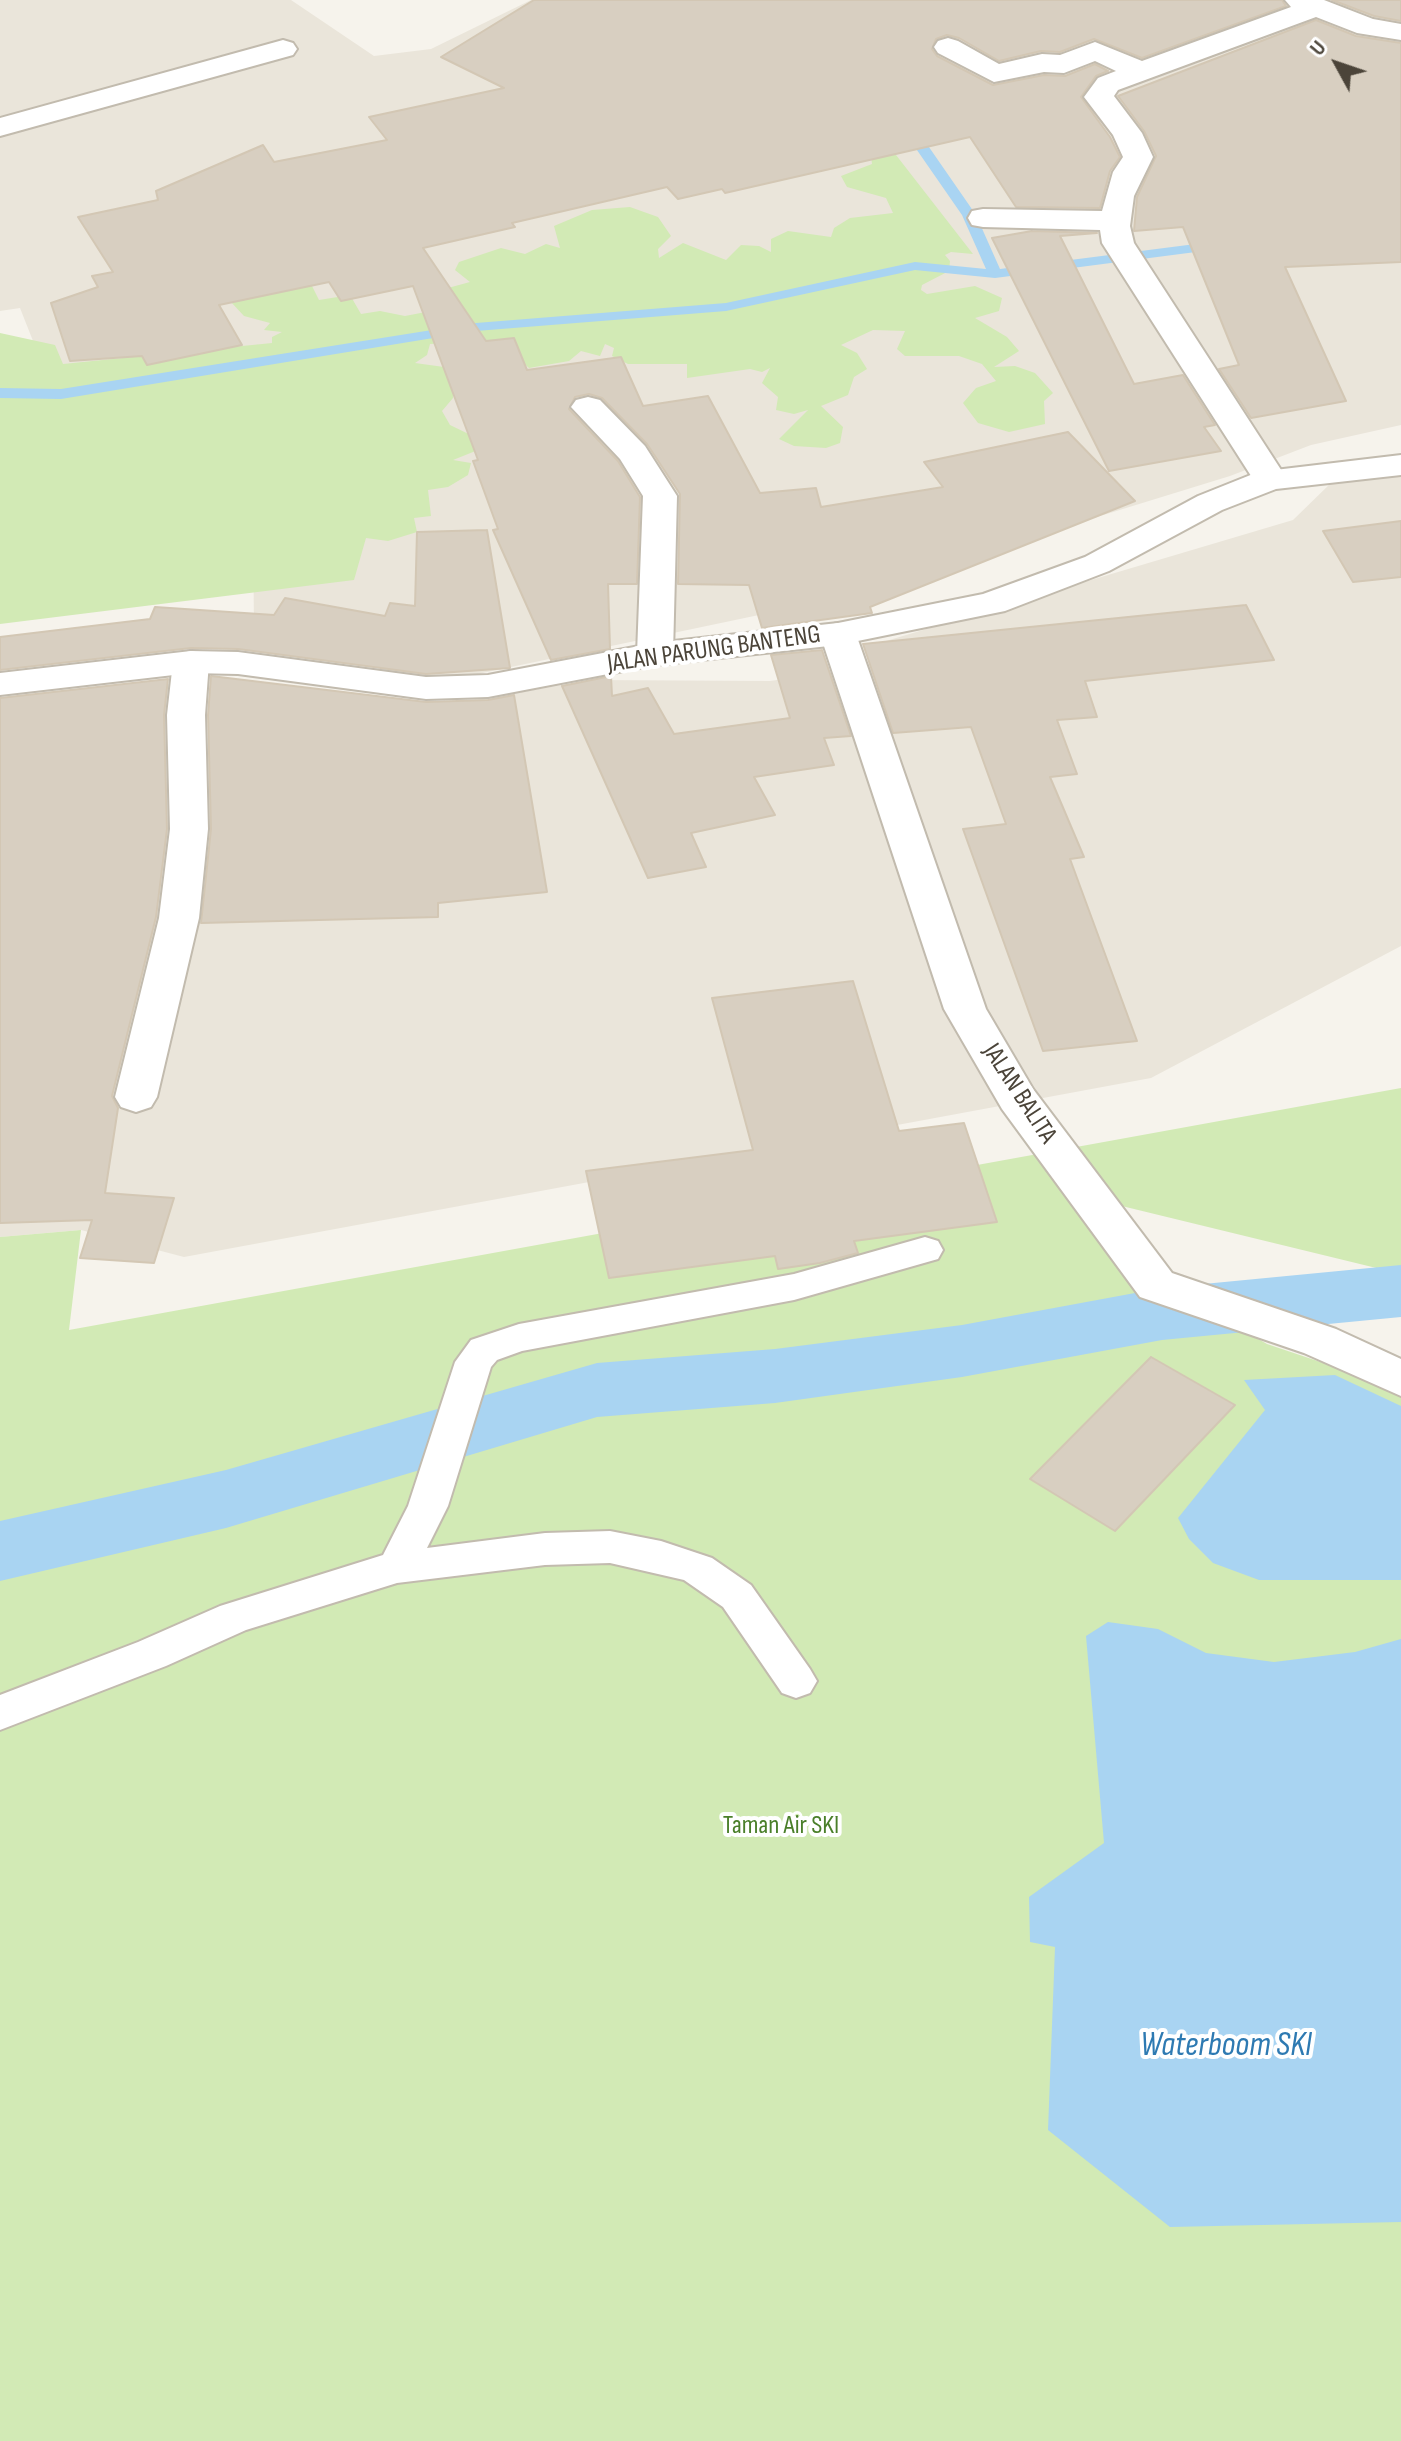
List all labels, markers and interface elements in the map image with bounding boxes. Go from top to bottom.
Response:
north arrow [1297,24,1377,104]
text: U [1304,35,1332,61]
street label: JALAN PARUNG BANTENG [605,620,823,680]
street label: JALAN BALITA [975,1038,1063,1150]
park label: Taman Air SKI [723,1810,839,1842]
water label: Waterboom SKI [1140,2026,1312,2066]

